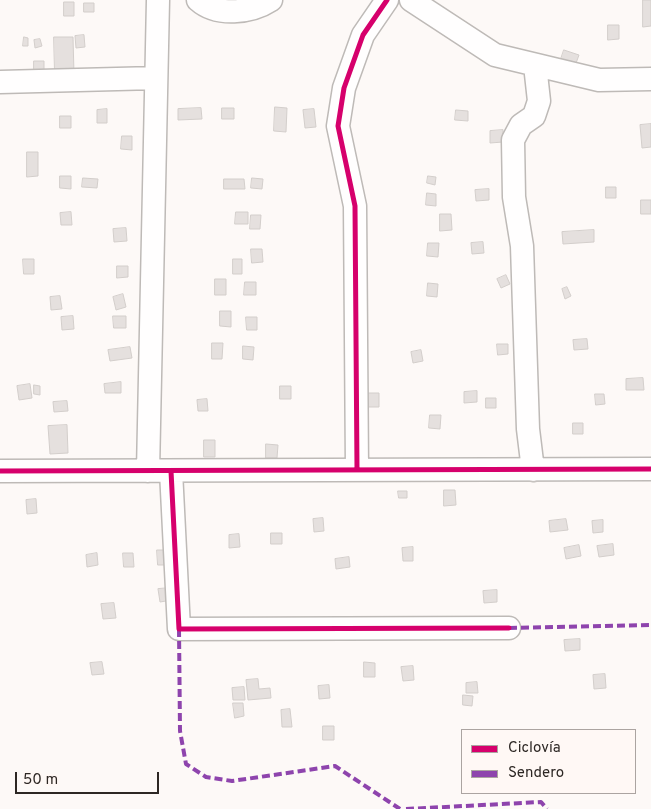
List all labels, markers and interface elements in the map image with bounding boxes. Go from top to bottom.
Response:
legend [461,729,636,794]
text: Ciclovía [508,739,561,758]
scale bar [18,762,161,794]
text: Sendero [508,764,564,783]
text: 50 m [23,771,58,790]

